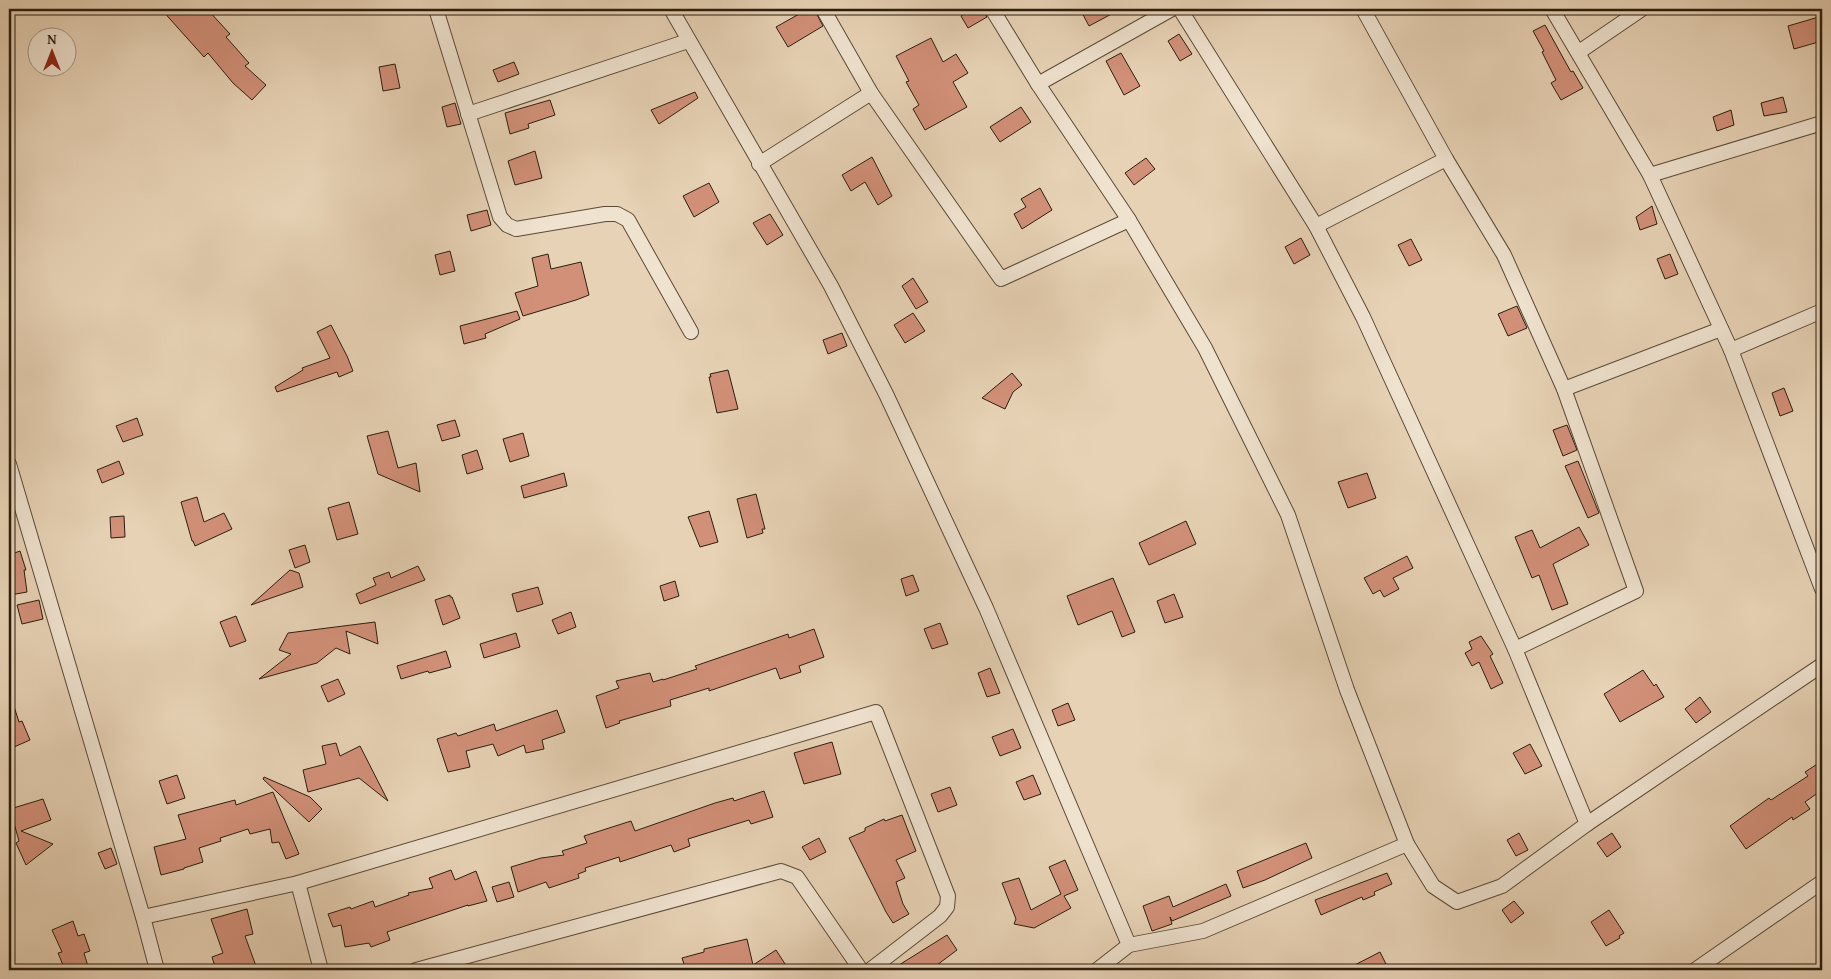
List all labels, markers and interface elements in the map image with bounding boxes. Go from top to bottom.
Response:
north arrow [28,28,78,78]
text: N [47,29,57,49]

